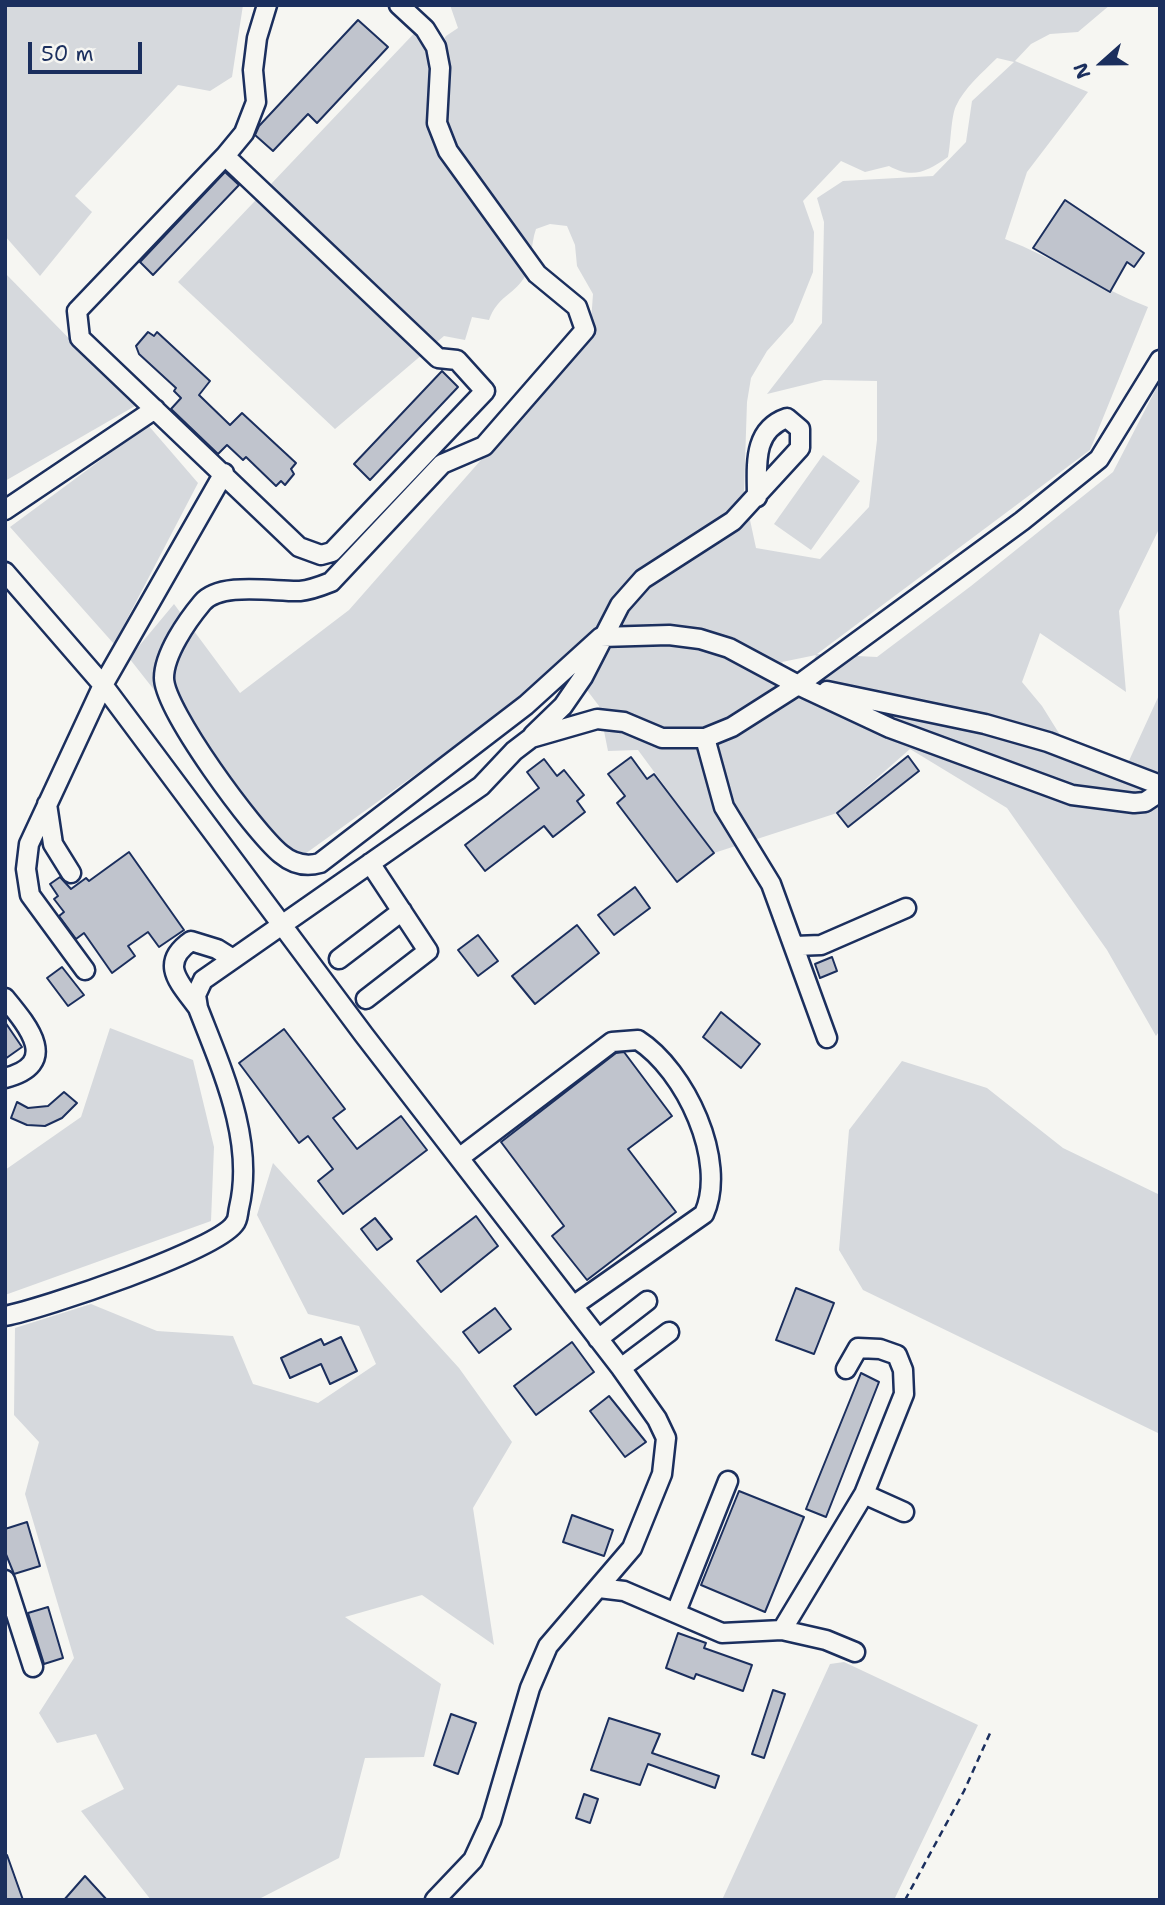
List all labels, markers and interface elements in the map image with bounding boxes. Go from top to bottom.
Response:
scale bar [32,28,145,72]
north arrow [1067,28,1137,98]
text: 50 m [41,40,94,68]
text: N [1068,59,1096,82]

